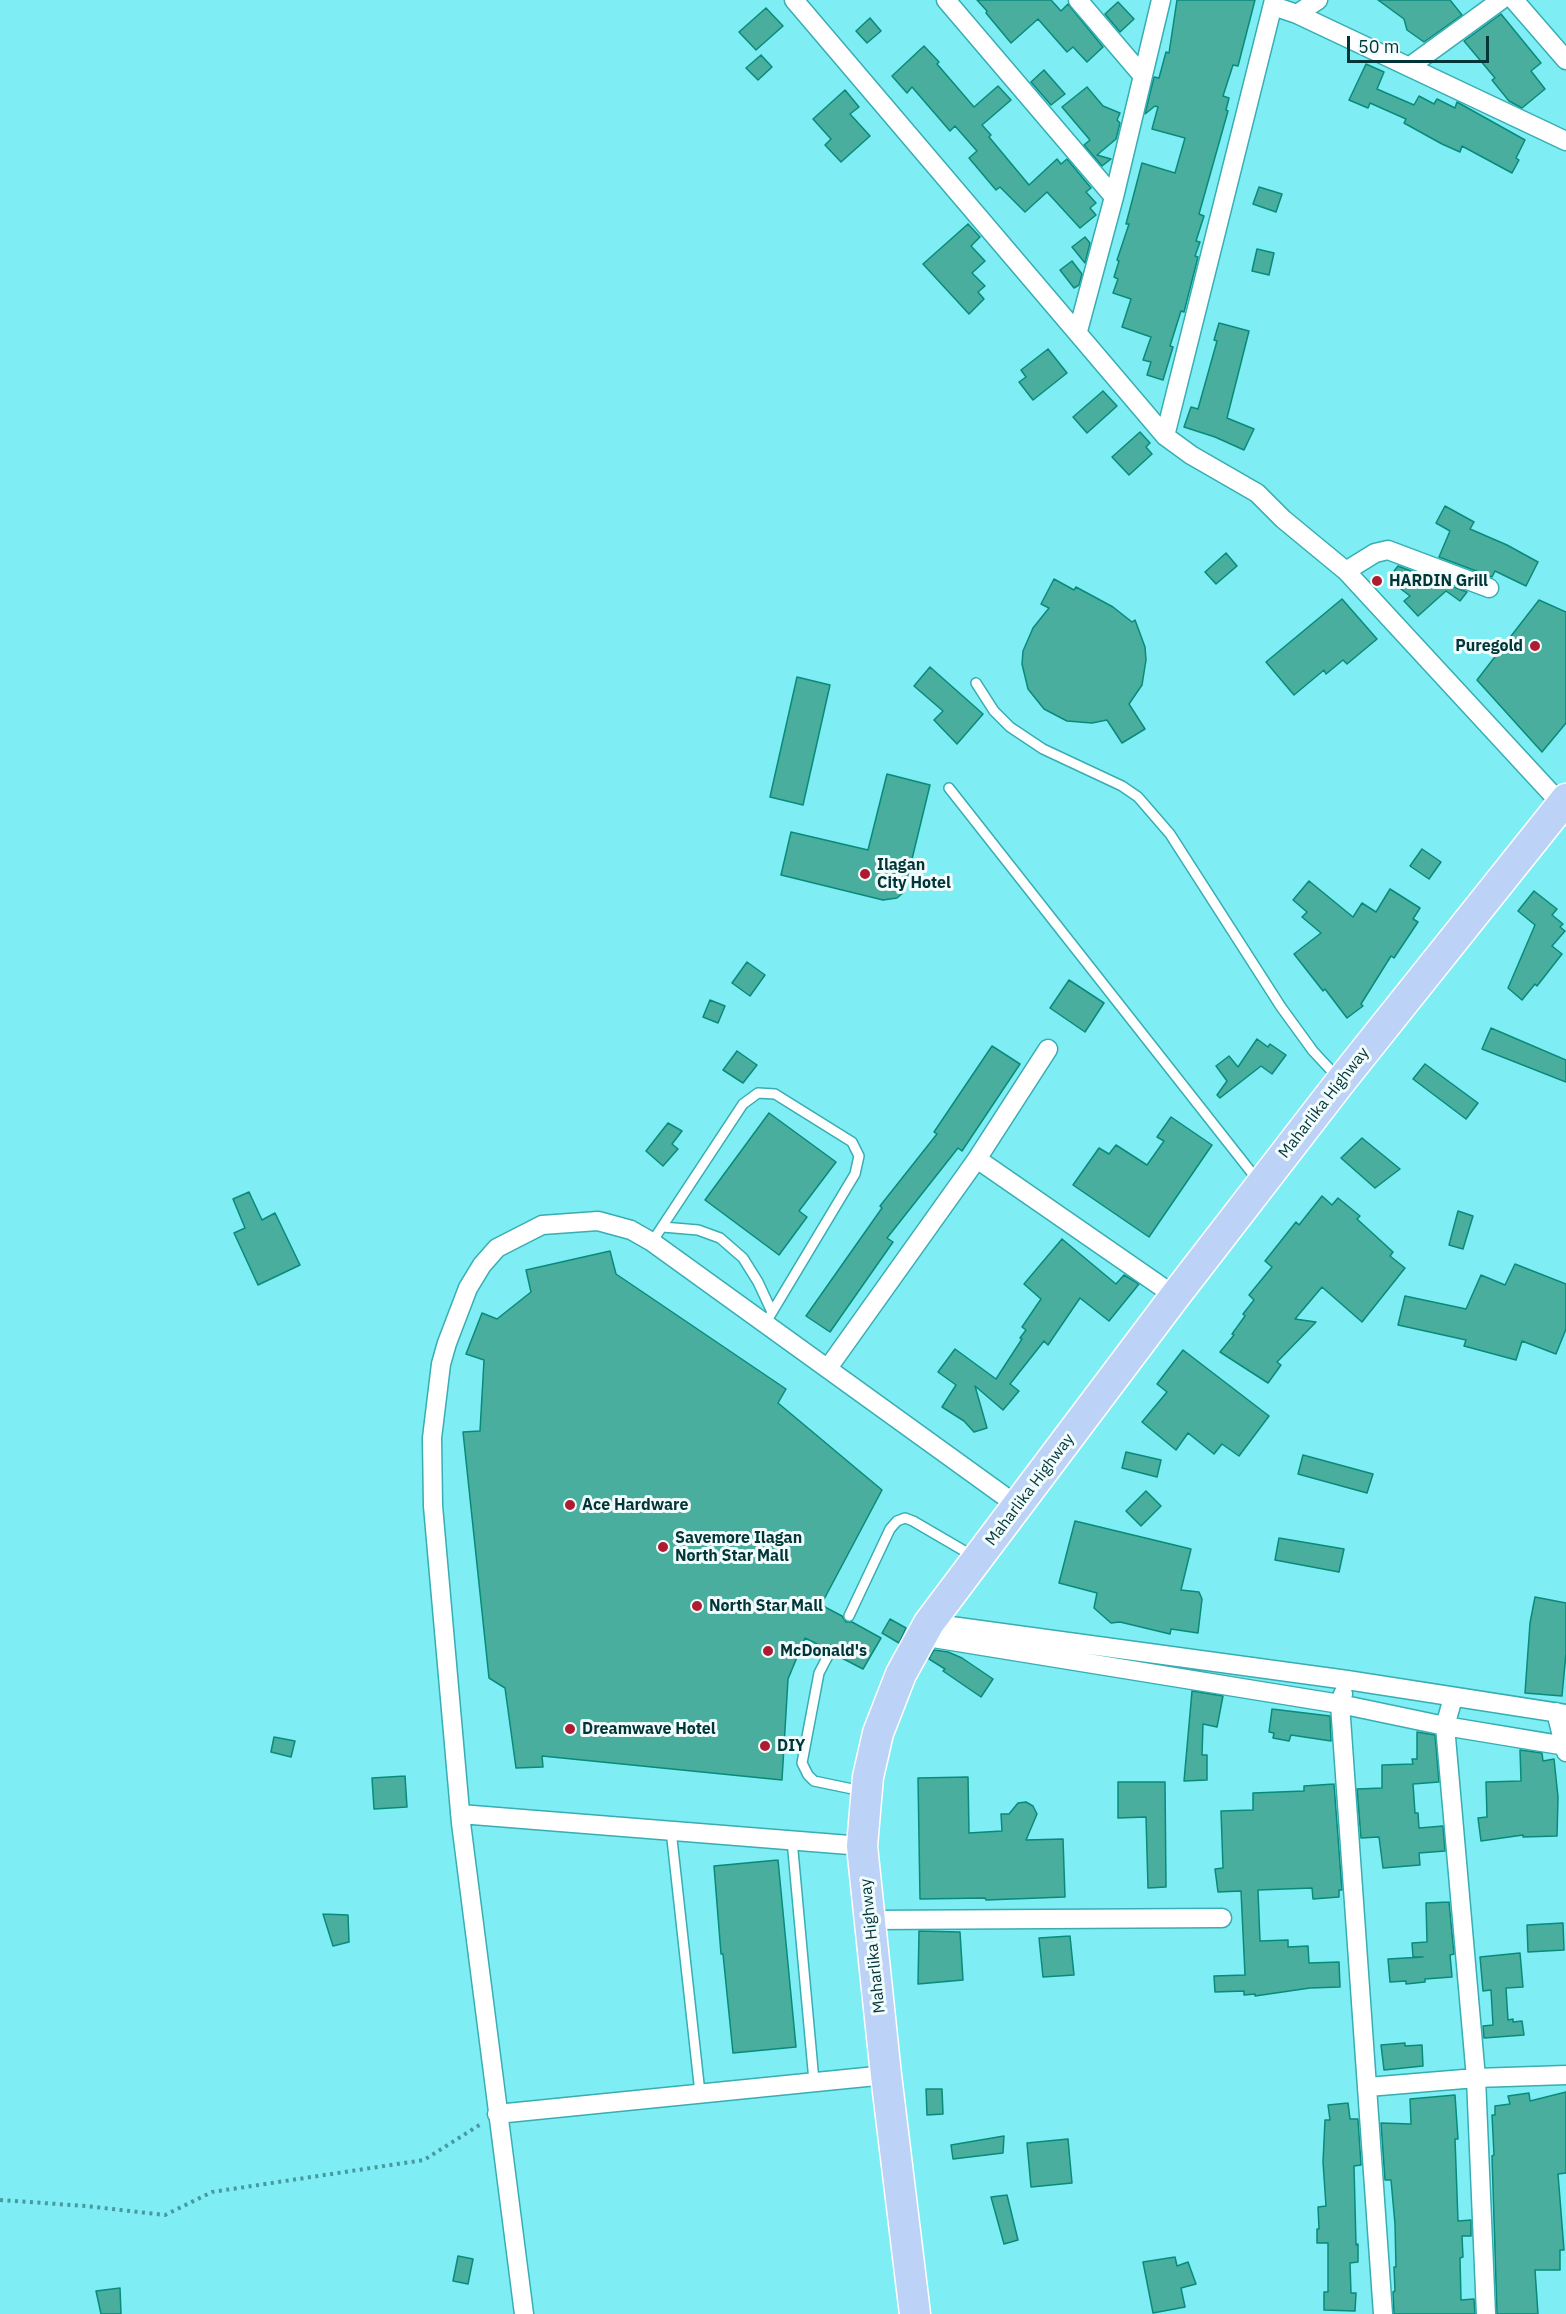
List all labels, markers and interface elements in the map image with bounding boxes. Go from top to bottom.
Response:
scale bar [1350,24,1492,62]
text: 50 m [1358,35,1400,58]
place label: HARDIN Grill [1389,571,1488,591]
marker: HARDIN Grill [1370,574,1384,588]
place label: Puregold [1455,636,1523,656]
marker: Puregold [1528,639,1542,653]
place label: Ilagan City Hotel [877,855,951,893]
marker: Ilagan City Hotel [858,867,872,881]
street label: Maharlika Highway [1275,1044,1373,1162]
street label: Maharlika Highway [982,1430,1078,1550]
place label: Ace Hardware [582,1495,688,1515]
marker: Ace Hardware [563,1498,577,1512]
place label: Savemore Ilagan North Star Mall [675,1528,802,1566]
marker: Savemore Ilagan North Star Mall [656,1540,670,1554]
place label: North Star Mall [709,1596,823,1616]
marker: North Star Mall [690,1599,704,1613]
place label: McDonald's [780,1641,867,1661]
marker: McDonald's [761,1644,775,1658]
place label: Dreamwave Hotel [582,1719,716,1739]
marker: Dreamwave Hotel [563,1722,577,1736]
place label: DIY [777,1736,805,1756]
marker: DIY [758,1739,772,1753]
street label: Maharlika Highway [856,1878,890,2014]

